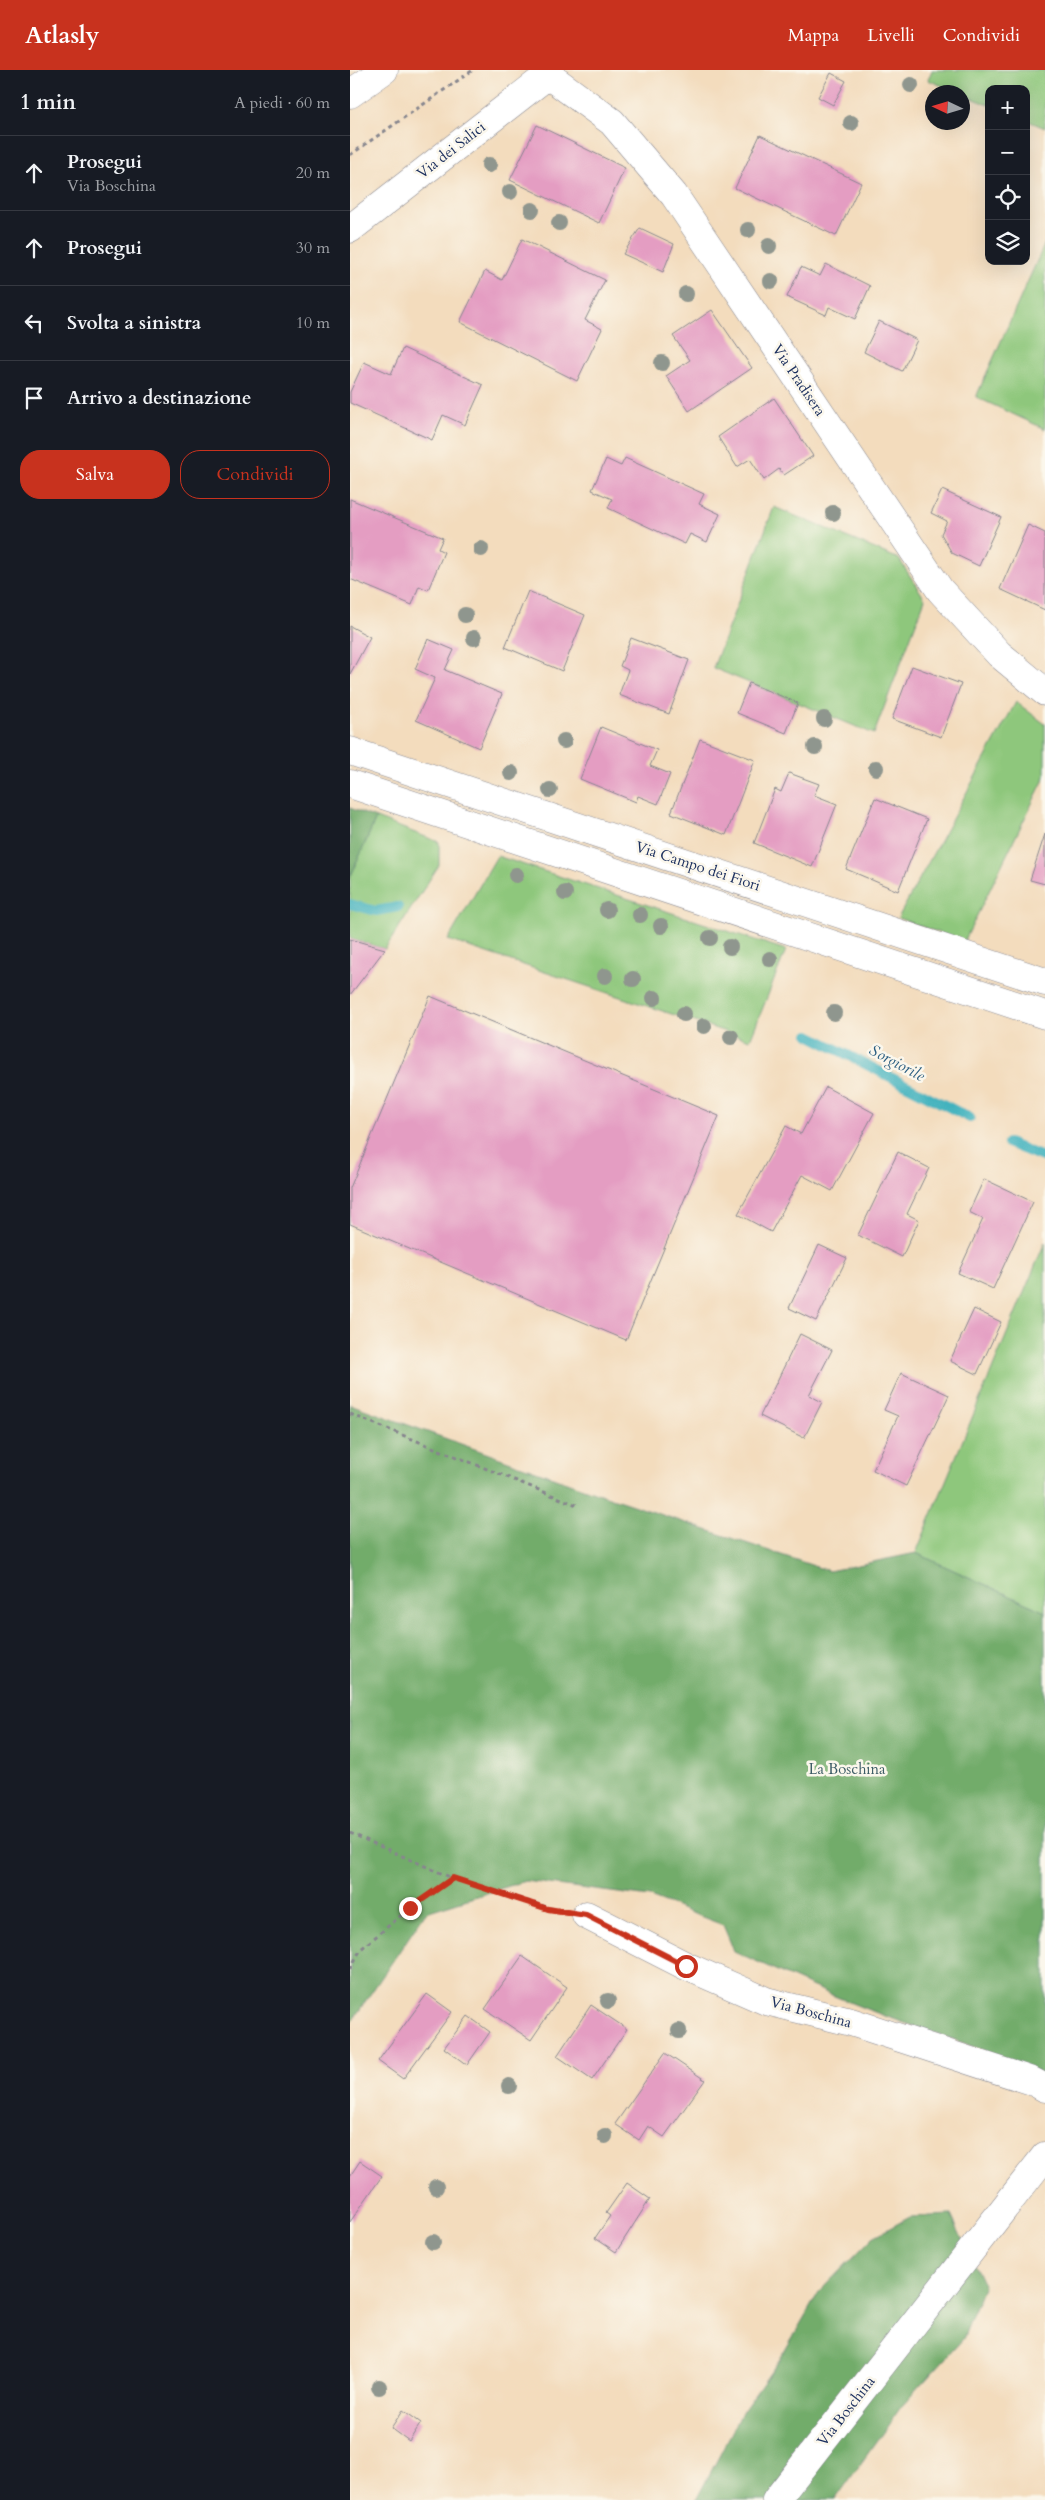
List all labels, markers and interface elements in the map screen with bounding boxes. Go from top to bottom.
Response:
text: Atlasly [25,19,99,52]
text: Mappa [788,23,839,48]
text: Livelli [867,23,915,48]
text: Condividi [943,23,1020,48]
north arrow [925,85,970,130]
map controls [985,85,1030,265]
button: + [985,85,1030,130]
text: 1 min [20,88,76,117]
text: A piedi · 60 m [234,92,330,114]
street label: Via dei Salici [413,117,489,183]
button: − [985,130,1030,175]
text: Prosegui [67,149,142,175]
icon: ahead [20,159,48,187]
text: 20 m [296,162,330,184]
text: Via Boschina [67,175,156,197]
button: locate [985,175,1030,220]
button: layers [985,220,1030,265]
icon: ahead [20,234,48,262]
text: Prosegui [67,235,142,261]
text: 30 m [296,237,330,259]
icon: left [20,309,48,337]
text: Svolta a sinistra [67,310,201,336]
text: 10 m [296,312,330,334]
street label: Via Pradisera [768,340,831,420]
icon: arrive [20,384,48,412]
text: Arrivo a destinazione [67,385,251,411]
button: Salva [20,450,170,499]
button: Condividi [180,450,330,499]
street label: Via Campo dei Fiori [633,836,763,896]
water label: Sorgiorile [865,1039,929,1087]
park label: La Boschina [808,1759,886,1779]
route end [399,1897,422,1920]
route start [675,1955,698,1978]
street label: Via Boschina [768,1992,854,2033]
street label: Via Boschina [812,2372,880,2450]

